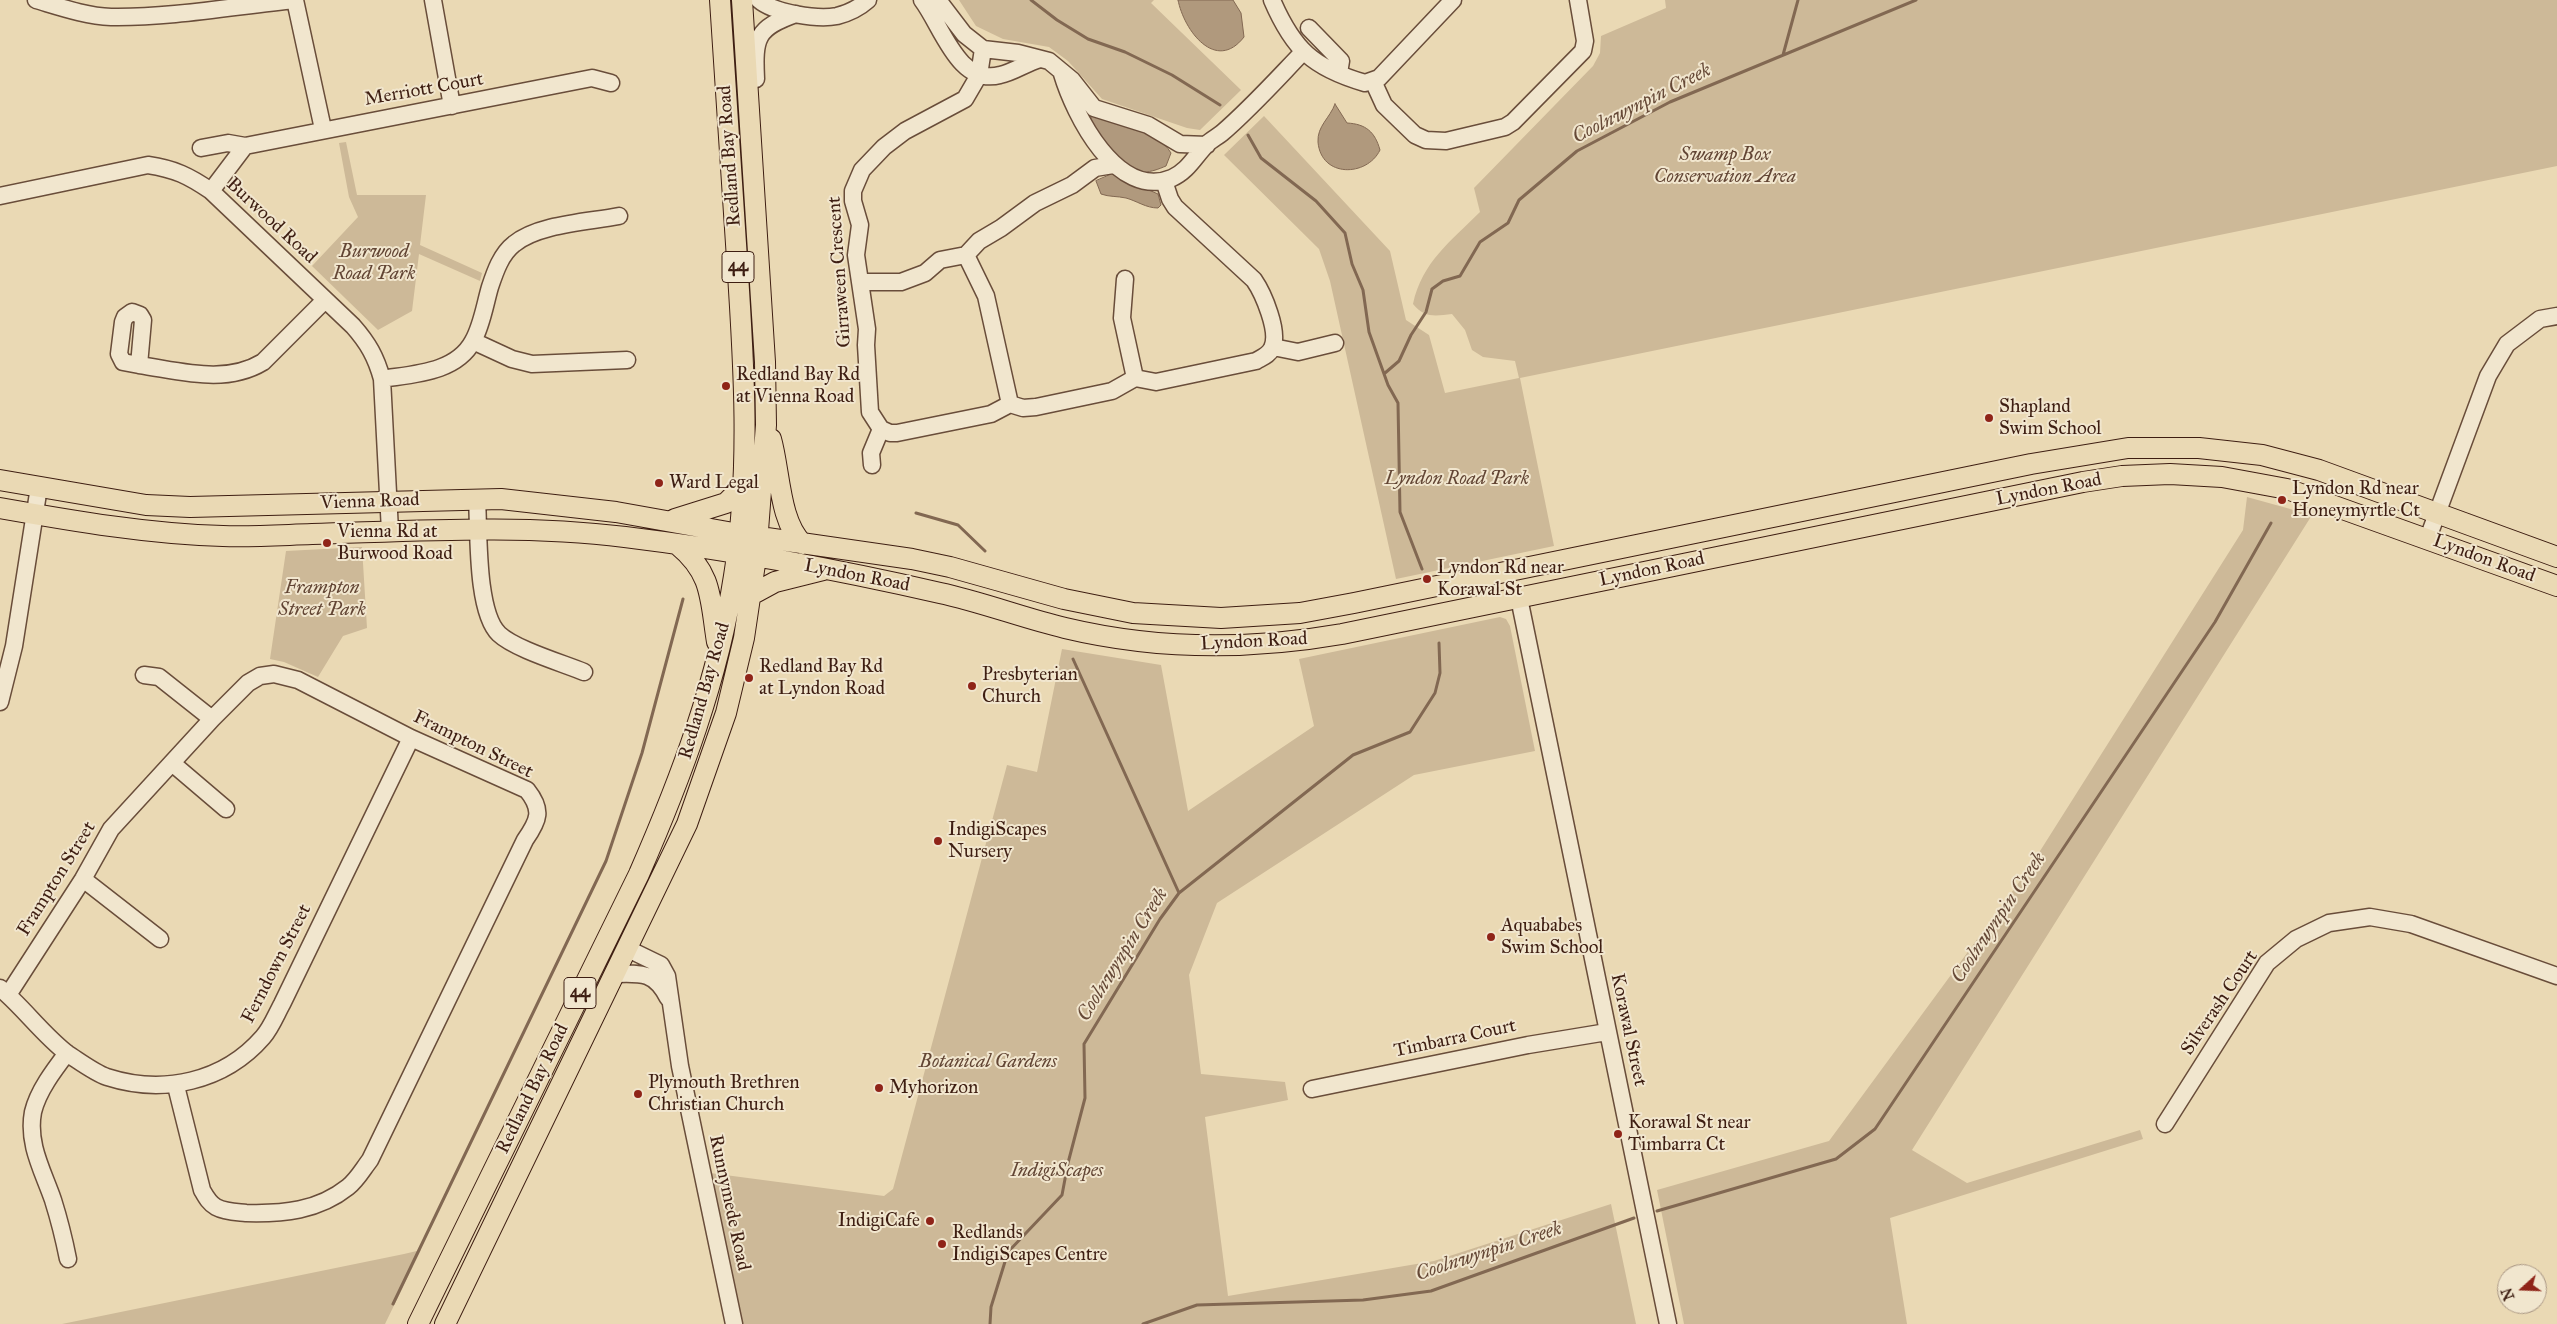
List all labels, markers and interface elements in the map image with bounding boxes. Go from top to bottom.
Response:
water label: Coolnwynpin Creek [1569,59,1715,149]
street label: Merriott Court [363,68,485,112]
street label: Redland Bay Road [714,85,746,227]
park label: Swamp Box Conservation Area [1654,144,1796,188]
street label: Burwood Road [221,173,321,269]
street label: Girraween Crescent [823,196,857,348]
park label: Burwood Road Park [333,241,415,285]
road number: 44 [722,252,754,282]
place label: Redland Bay Rd at Vienna Road [736,364,860,408]
marker: Redland Bay Rd at Vienna Road [720,380,732,392]
place label: Shapland Swim School [1999,396,2101,440]
marker: Shapland Swim School [1983,412,1995,424]
park label: Lyndon Road Park [1385,468,1529,490]
street label: Lyndon Road [1994,469,2104,511]
place label: Ward Legal [669,472,759,494]
marker: Ward Legal [653,477,665,489]
place label: Lyndon Rd near Honeymyrtle Ct [2292,478,2420,522]
street label: Vienna Road [320,489,420,515]
marker: Lyndon Rd near Honeymyrtle Ct [2276,494,2288,506]
place label: Vienna Rd at Burwood Road [337,521,453,565]
street label: Lyndon Road [2430,530,2538,588]
marker: Vienna Rd at Burwood Road [321,537,333,549]
street label: Lyndon Road [1597,548,1707,592]
street label: Lyndon Road [802,555,912,597]
place label: Lyndon Rd near Korawal St [1437,557,1564,601]
marker: Lyndon Rd near Korawal St [1421,573,1433,585]
park label: Frampton Street Park [278,577,366,621]
street label: Redland Bay Road [675,620,735,762]
street label: Lyndon Road [1200,628,1308,656]
place label: Redland Bay Rd at Lyndon Road [759,656,885,700]
place label: Presbyterian Church [982,664,1078,708]
marker: Redland Bay Rd at Lyndon Road [743,672,755,684]
marker: Presbyterian Church [966,680,978,692]
street label: Frampton Street [409,706,537,784]
street label: Frampton Street [13,818,101,940]
place label: IndigiScapes Nursery [948,819,1047,863]
marker: IndigiScapes Nursery [932,835,944,847]
water label: Coolnwynpin Creek [1946,848,2052,988]
water label: Coolnwynpin Creek [1072,884,1174,1026]
street label: Ferndown Street [237,901,317,1027]
place label: Aquababes Swim School [1501,915,1603,959]
marker: Aquababes Swim School [1485,931,1497,943]
street label: Silverash Court [2177,946,2263,1060]
street label: Korawal Street [1605,972,1651,1088]
road number: 44 [564,978,596,1008]
street label: Timbarra Court [1392,1015,1518,1063]
street label: Redland Bay Road [492,1020,574,1158]
park label: Botanical Gardens [919,1051,1057,1073]
place label: Plymouth Brethren Christian Church [648,1072,800,1116]
place label: Myhorizon [889,1077,978,1099]
marker: Myhorizon [873,1082,885,1094]
marker: Plymouth Brethren Christian Church [632,1088,644,1100]
place label: Korawal St near Timbarra Ct [1628,1112,1751,1156]
marker: Korawal St near Timbarra Ct [1612,1128,1624,1140]
street label: Runnymede Road [703,1133,755,1273]
park label: IndigiScapes [1011,1160,1103,1182]
place label: IndigiCafe [838,1210,920,1232]
marker: IndigiCafe [924,1215,936,1227]
water label: Coolnwynpin Creek [1413,1217,1565,1287]
place label: Redlands IndigiScapes Centre [952,1222,1107,1266]
marker: Redlands IndigiScapes Centre [936,1238,948,1250]
north arrow [2497,1264,2547,1314]
text: N [2498,1285,2518,1302]

